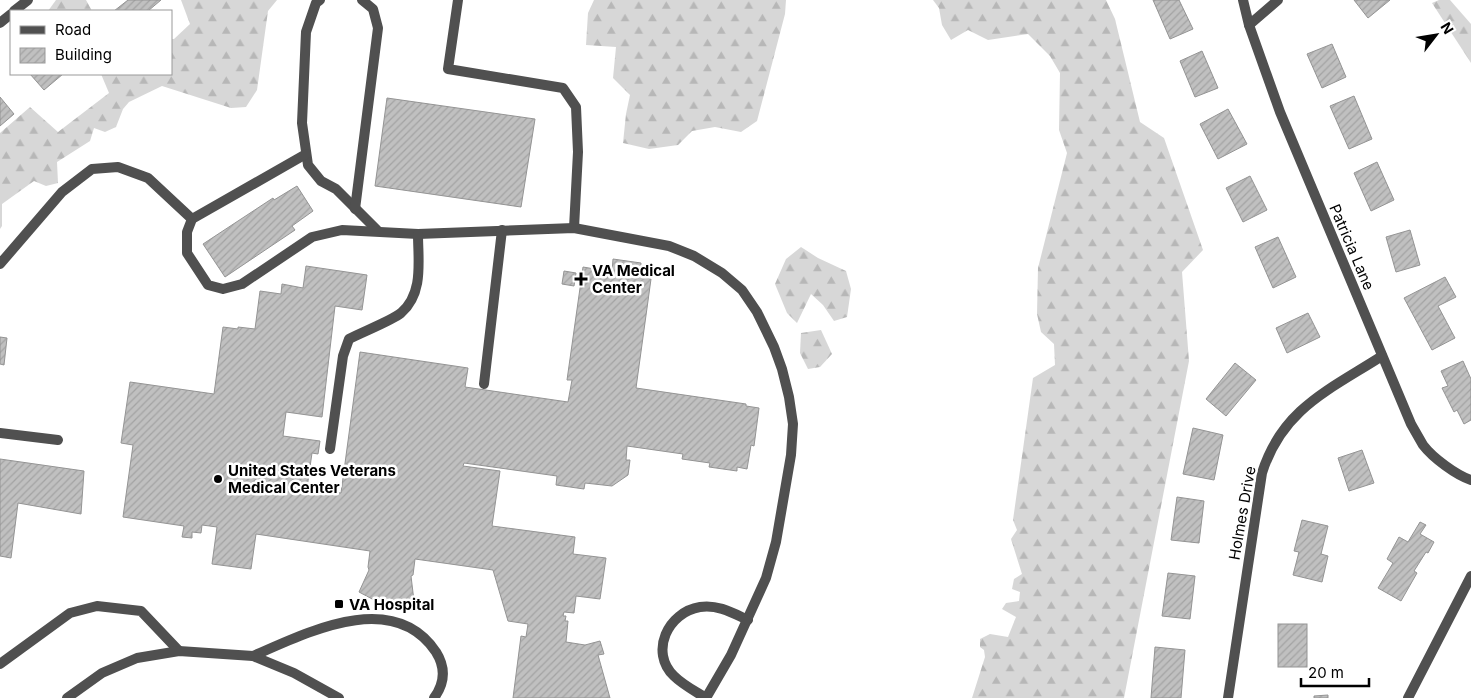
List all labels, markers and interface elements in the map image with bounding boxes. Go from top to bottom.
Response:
legend [10,10,172,75]
north arrow [1411,10,1461,60]
text: N [1438,19,1458,37]
text: Road [55,20,91,39]
text: Building [55,45,112,64]
street label: Patricia Lane [1325,201,1379,293]
place label: VA Medical Center [592,261,675,297]
marker: VA Medical Center [574,272,588,286]
place label: United States Veterans Medical Center [228,461,396,497]
street label: Holmes Drive [1224,465,1260,561]
marker: United States Veterans Medical Center [212,473,224,485]
place label: VA Hospital [349,595,434,614]
marker: VA Hospital [333,598,345,610]
scale bar [1301,656,1368,688]
text: 20 m [1308,663,1344,682]

